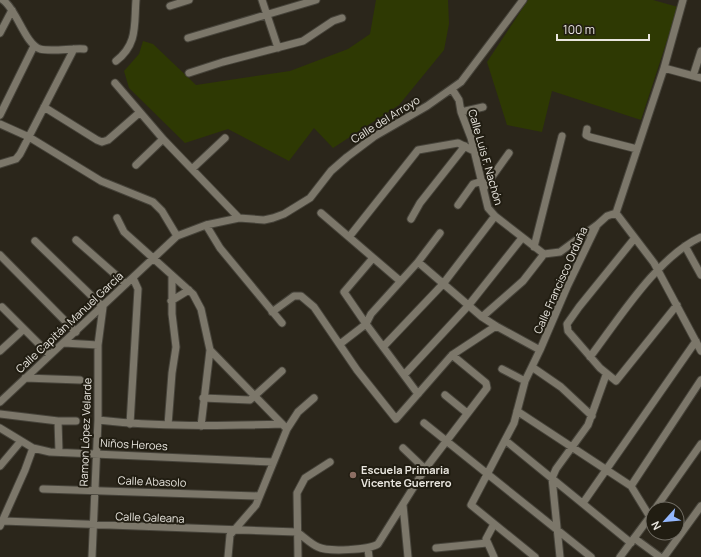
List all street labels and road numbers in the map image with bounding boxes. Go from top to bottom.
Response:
street label: Calle del Arroyo [348,92,423,146]
street label: Calle Luis F. Nachón [465,107,507,207]
street label: Calle Francisco Orduña [530,224,590,336]
street label: Calle Capitán Manuel García [12,268,126,376]
street label: Ramon López Velarde [76,377,94,487]
street label: Niños Heroes [100,435,168,453]
street label: Calle Abasolo [117,472,187,490]
street label: Calle Galeana [115,508,185,526]

